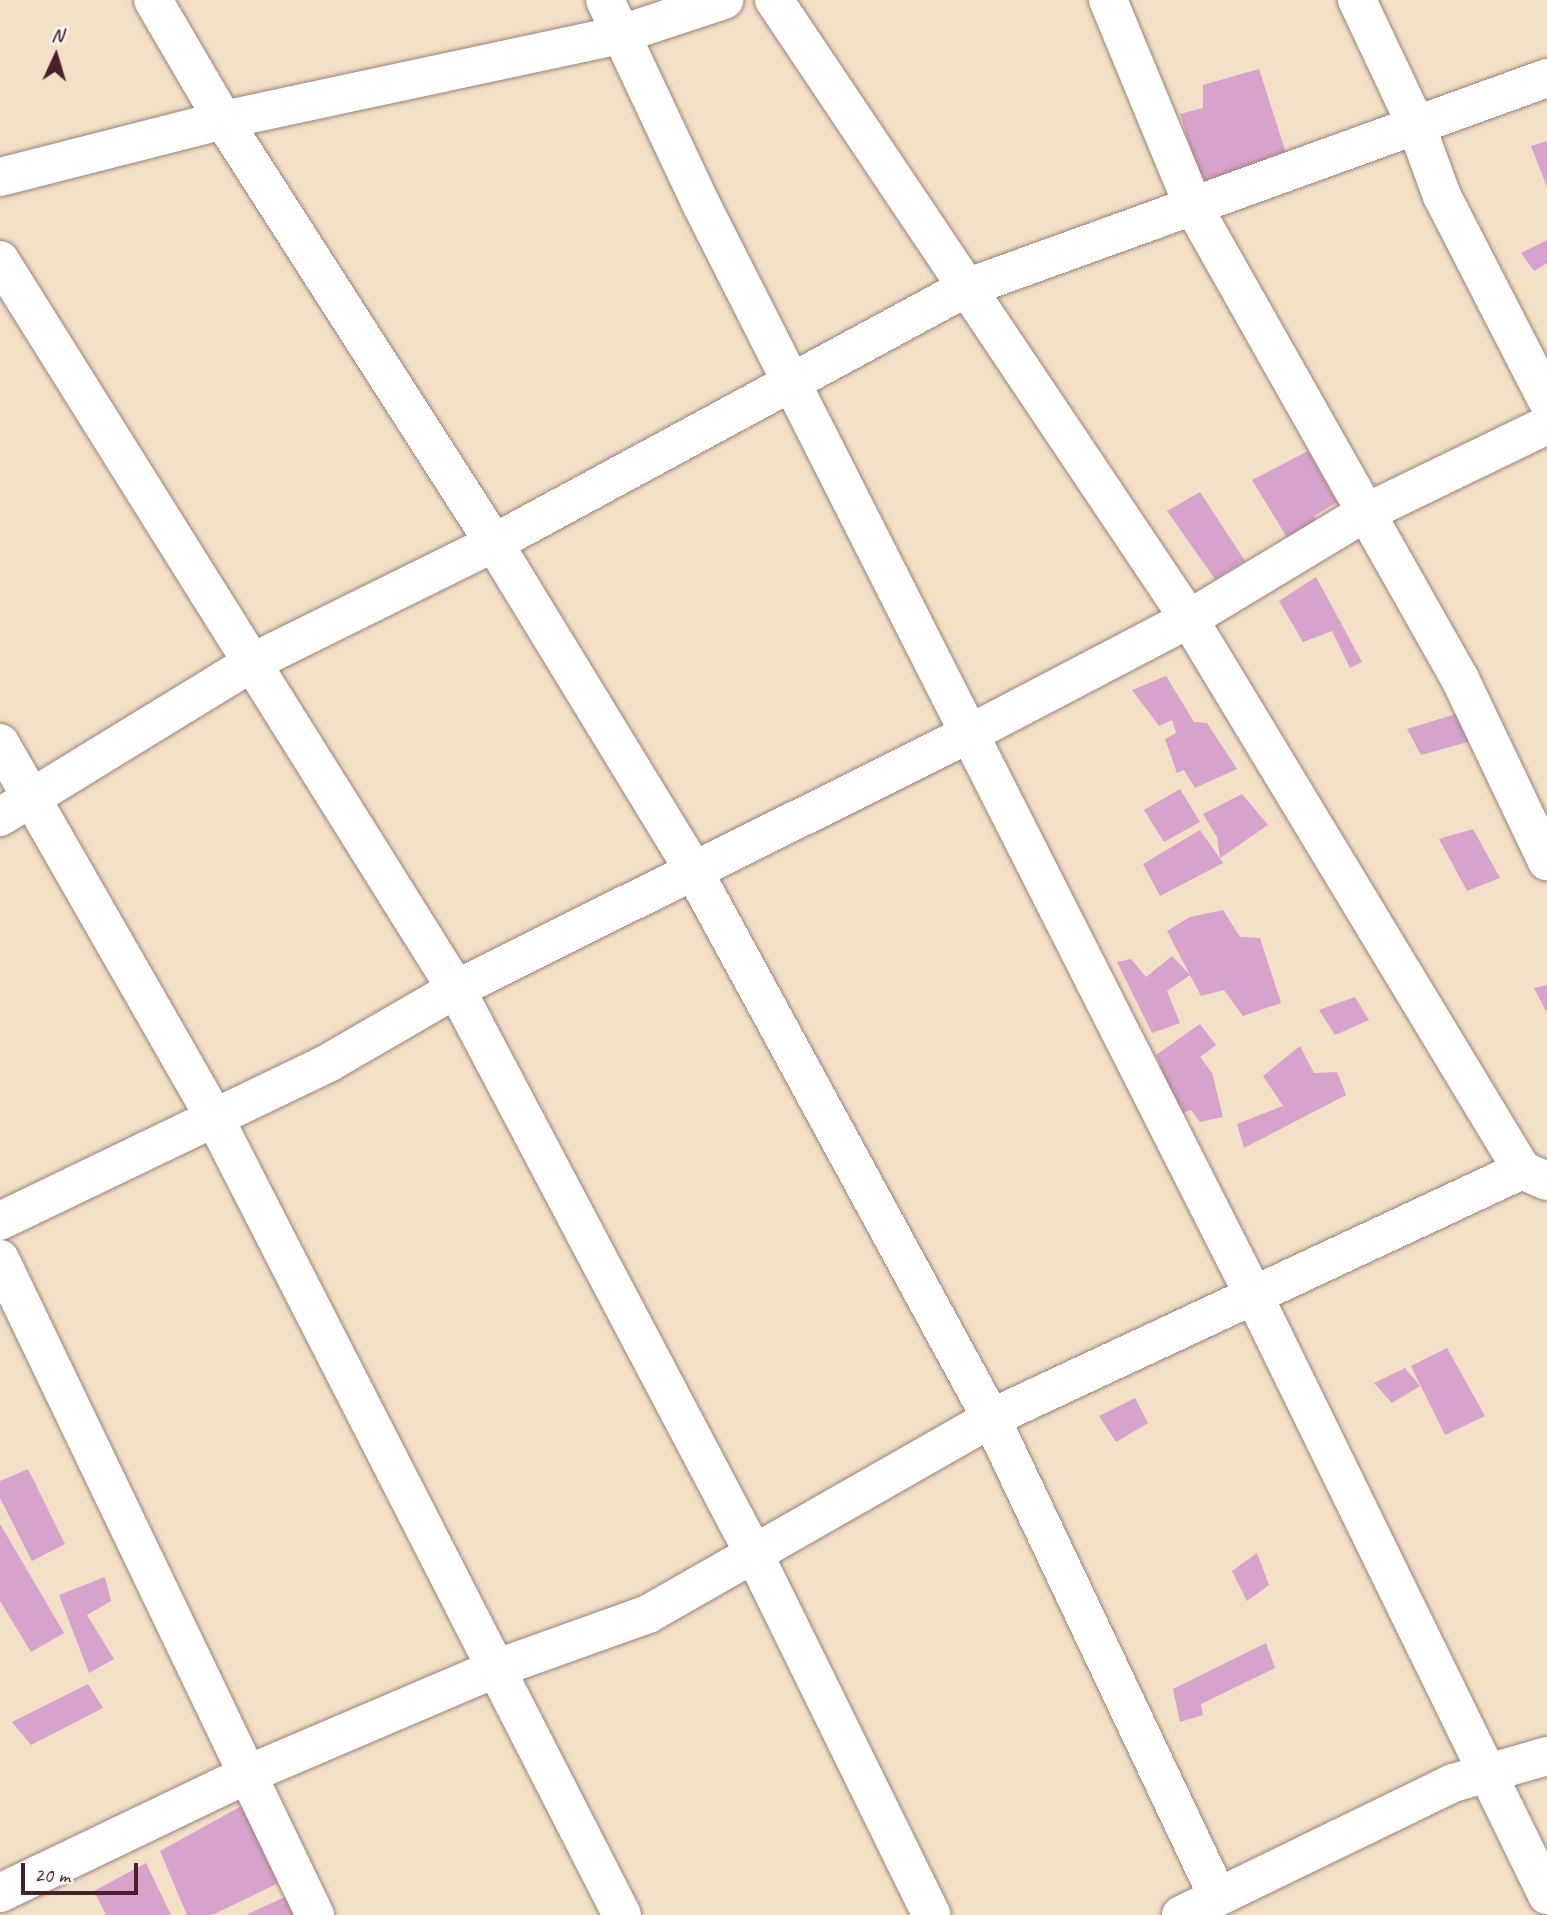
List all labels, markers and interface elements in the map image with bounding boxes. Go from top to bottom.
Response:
north arrow [21,21,91,91]
text: N [51,23,64,47]
scale bar [24,1848,142,1892]
text: 20 m [34,1862,70,1888]

